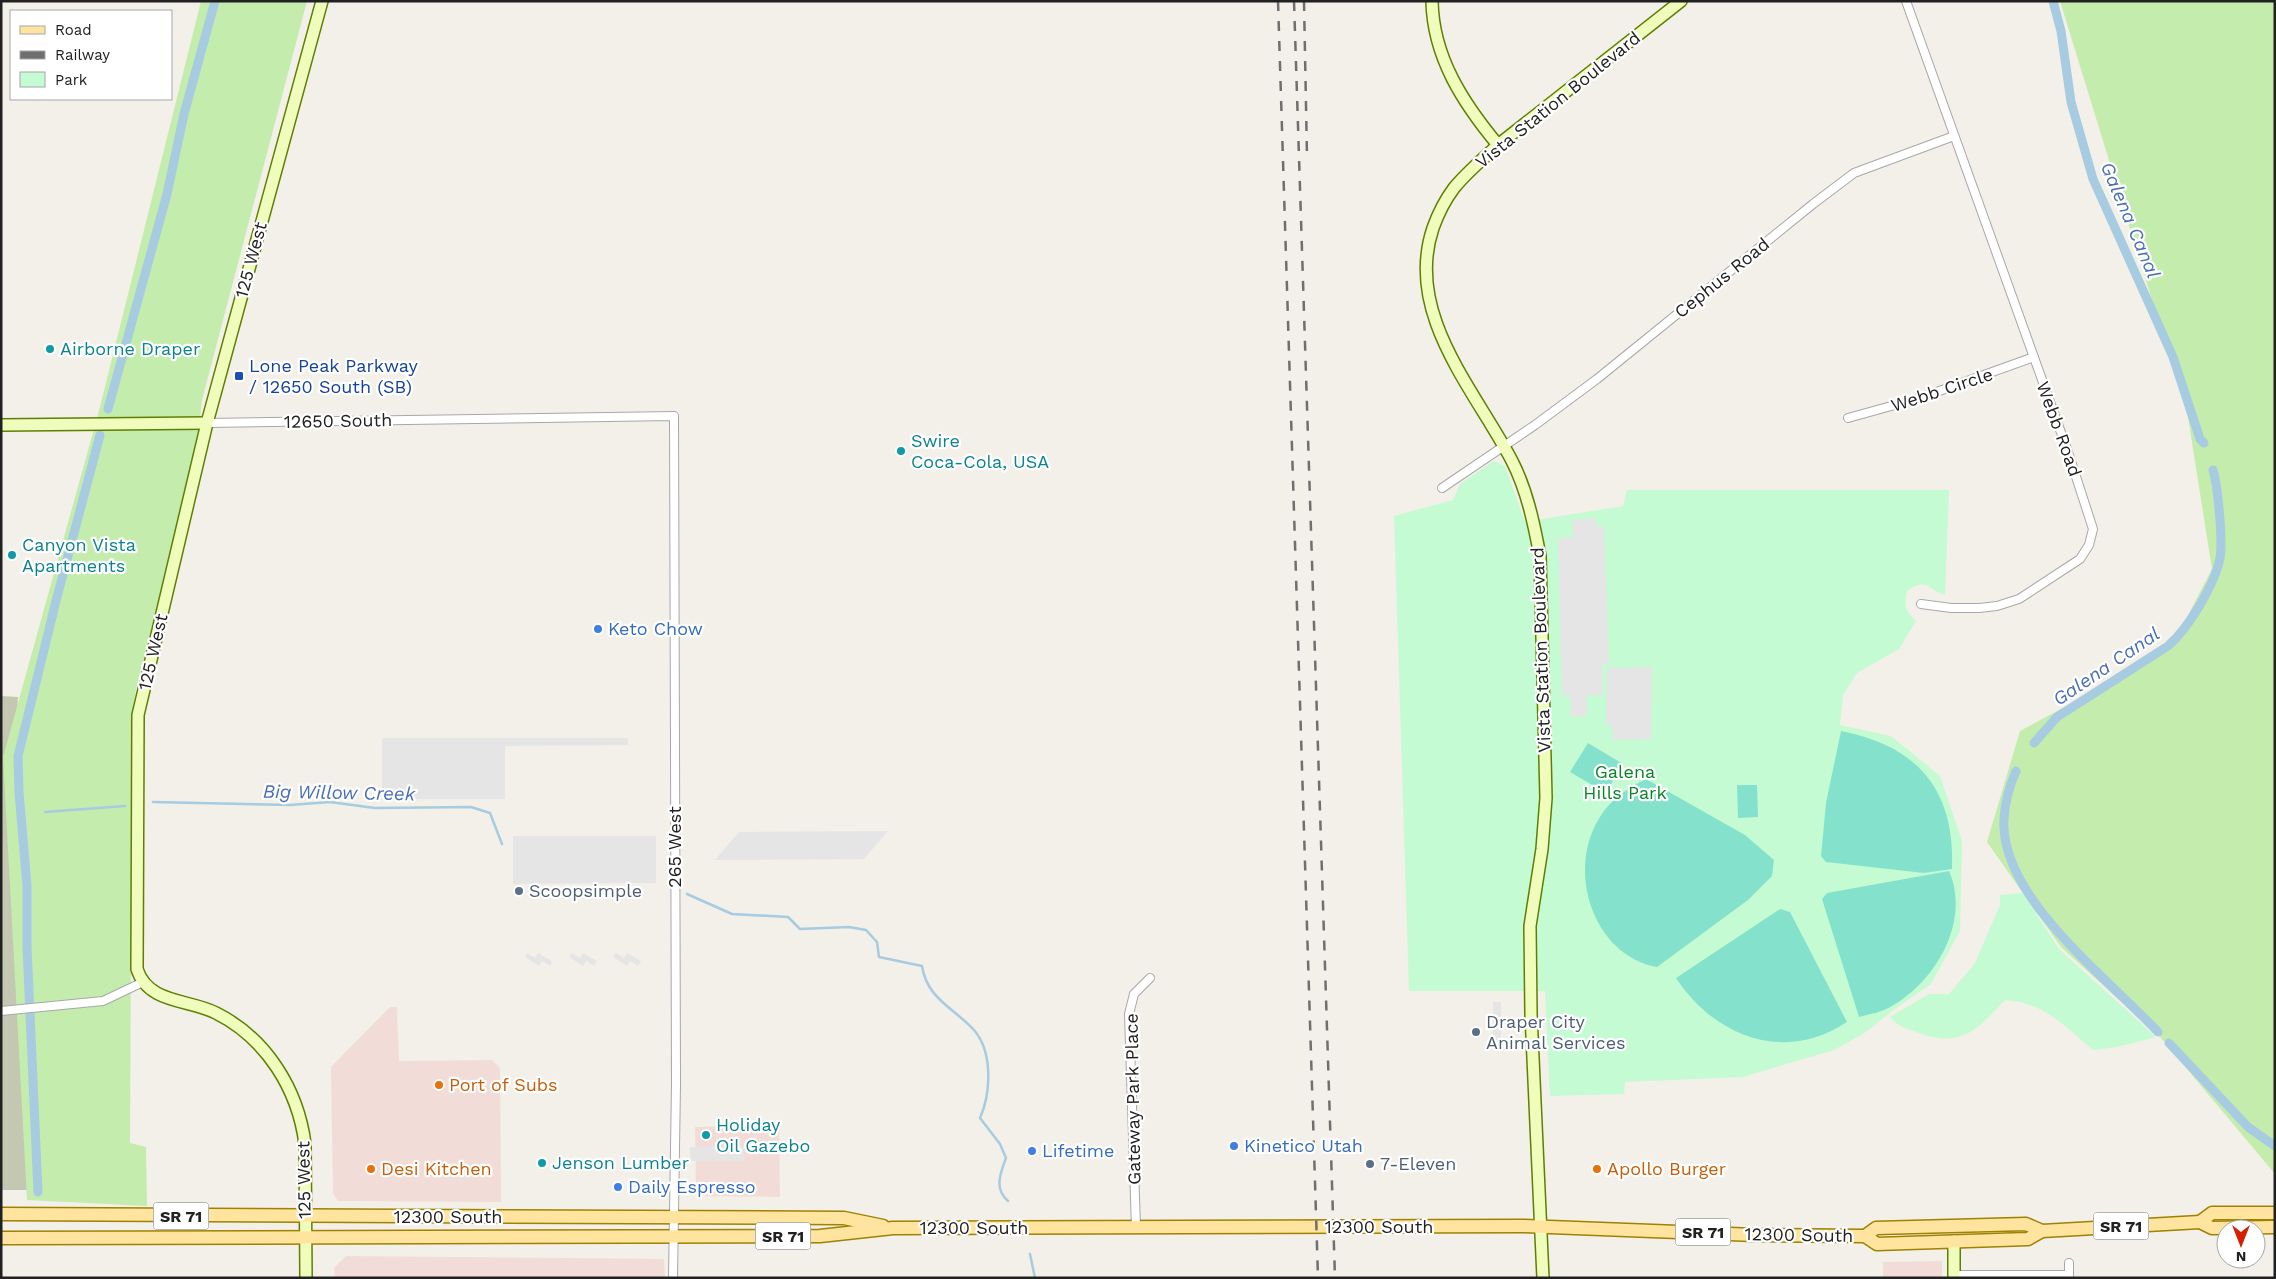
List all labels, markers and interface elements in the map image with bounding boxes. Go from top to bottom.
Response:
legend [10,10,172,100]
text: Road [55,21,92,39]
street label: Vista Station Boulevard [1471,27,1644,172]
text: Railway [55,46,110,64]
text: Park [55,71,88,89]
water label: Galena Canal [2096,159,2165,282]
street label: 125 West [230,219,271,300]
street label: Cephus Road [1670,233,1773,322]
place label: Airborne Draper [60,338,200,359]
marker: Airborne Draper [44,343,56,355]
place label: Lone Peak Parkway / 12650 South (SB) [249,355,419,397]
street label: Webb Circle [1888,363,1995,416]
marker: Lone Peak Parkway / 12650 South (SB) [233,370,245,382]
street label: Webb Road [2033,378,2086,479]
street label: 12650 South [284,409,392,432]
place label: Swire Coca-Cola, USA [911,430,1049,472]
marker: Swire Coca-Cola, USA [895,445,907,457]
place label: Canyon Vista Apartments [22,534,136,576]
street label: Vista Station Boulevard [1526,547,1555,753]
marker: Canyon Vista Apartments [6,549,18,561]
street label: 125 West [134,611,172,692]
place label: Keto Chow [608,618,703,639]
water label: Galena Canal [2048,622,2164,711]
marker: Keto Chow [592,623,604,635]
park label: Galena Hills Park [1583,761,1667,803]
water label: Big Willow Creek [263,780,416,805]
street label: 265 West [664,806,685,888]
place label: Scoopsimple [529,880,642,901]
marker: Scoopsimple [513,885,525,897]
place label: Draper City Animal Services [1486,1011,1626,1053]
street label: Gateway Park Place [1121,1013,1144,1185]
marker: Draper City Animal Services [1470,1026,1482,1038]
place label: Port of Subs [449,1074,558,1095]
marker: Port of Subs [433,1079,445,1091]
place label: Holiday Oil Gazebo [716,1114,810,1156]
marker: Holiday Oil Gazebo [700,1129,712,1141]
place label: Kinetico Utah [1244,1135,1363,1156]
street label: 125 West [292,1140,315,1219]
place label: Lifetime [1042,1140,1114,1161]
marker: Kinetico Utah [1228,1140,1240,1152]
marker: Lifetime [1026,1145,1038,1157]
place label: Jenson Lumber [552,1152,689,1173]
place label: 7-Eleven [1380,1153,1456,1174]
marker: Jenson Lumber [536,1157,548,1169]
place label: Desi Kitchen [381,1158,492,1179]
marker: 7-Eleven [1364,1158,1376,1170]
place label: Apollo Burger [1607,1158,1726,1179]
marker: Desi Kitchen [365,1163,377,1175]
marker: Apollo Burger [1591,1163,1603,1175]
place label: Daily Espresso [628,1176,755,1197]
marker: Daily Espresso [612,1181,624,1193]
road number: SR 71 [154,1202,208,1230]
street label: 12300 South [394,1206,502,1227]
road number: SR 71 [2094,1212,2148,1240]
street label: 12300 South [1325,1216,1433,1237]
street label: 12300 South [920,1217,1028,1238]
road number: SR 71 [1676,1218,1730,1246]
north arrow [2216,1219,2266,1269]
road number: SR 71 [756,1222,810,1250]
street label: 12300 South [1744,1223,1854,1246]
text: N [2236,1249,2246,1265]

